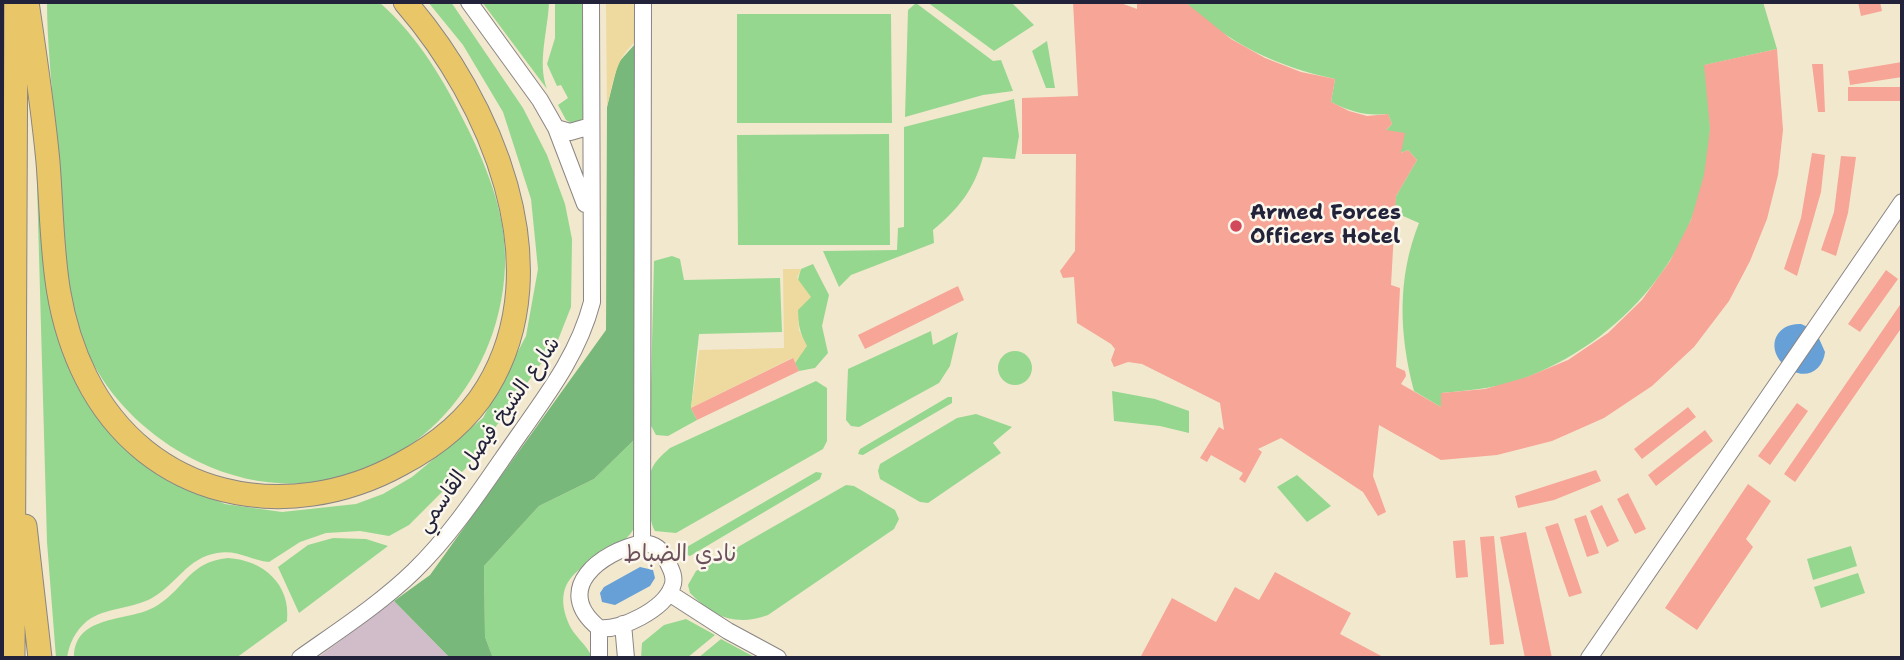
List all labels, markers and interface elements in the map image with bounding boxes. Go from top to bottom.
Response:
place label: Armed Forces Officers Hotel [1250,201,1401,251]
marker: Armed Forces Officers Hotel [1228,218,1244,234]
street label: شارع الشيخ فيصل القاسمي [412,332,566,538]
district label: نادي الضباط [623,541,737,569]

